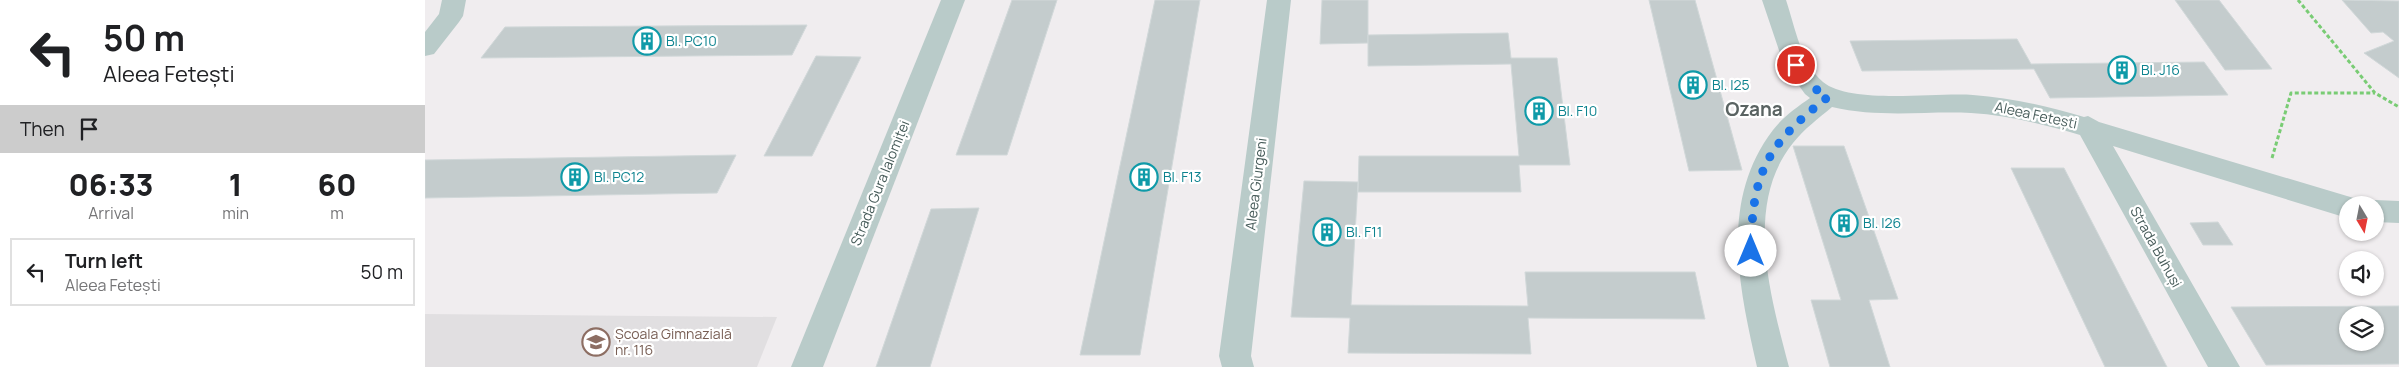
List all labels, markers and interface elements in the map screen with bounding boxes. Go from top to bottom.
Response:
text: 50 m [103,14,185,62]
icon: left [20,20,85,85]
building icon: Bl. PC10 [632,26,662,56]
place label: Bl. PC10 [666,31,717,50]
pin [1775,44,1817,86]
icon: arrive [1782,51,1810,79]
building icon: Bl. J16 [2107,55,2137,85]
text: Aleea Fetești [103,59,235,89]
place label: Bl. J16 [2141,60,2180,79]
building icon: Bl. I25 [1678,70,1708,100]
place label: Bl. I25 [1712,75,1750,94]
building icon: Bl. F10 [1524,96,1554,126]
district label: Ozana [1725,96,1783,122]
street label: Aleea Fetești [1993,97,2079,133]
place label: Bl. F10 [1558,101,1597,120]
icon: arrive [75,115,103,143]
text: Then [20,116,65,142]
street label: Strada Gura Ialomiței [846,117,913,248]
street label: Aleea Giurgeni [1240,137,1271,231]
building icon: Bl. PC12 [560,162,590,192]
building icon: Bl. F13 [1129,162,1159,192]
text: 06:33 [69,164,154,205]
text: 1 [229,164,242,205]
text: 60 [318,164,356,205]
place label: Bl. PC12 [594,167,644,186]
place label: Bl. F13 [1163,167,1201,186]
north arrow [2339,196,2384,241]
map controls [2339,196,2384,351]
text: Arrival [88,202,134,224]
text: min [222,202,249,224]
text: m [330,202,344,224]
street label: Strada Buhuși [2126,203,2187,291]
building icon: Bl. I26 [1829,208,1859,238]
place label: Bl. I26 [1863,213,1901,232]
building icon: Bl. F11 [1312,217,1342,247]
place label: Bl. F11 [1346,222,1382,241]
position arrow [1724,224,1776,276]
text: Turn left [65,248,143,274]
button: sound [2339,251,2384,296]
icon: left [22,258,50,286]
text: 50 m [361,259,403,285]
text: Aleea Fetești [65,274,161,296]
button: layers [2339,306,2384,351]
place label: Școala Gimnazială nr. 116 [615,324,732,359]
school or university icon: Școala Gimnazială nr. 116 [581,327,611,357]

